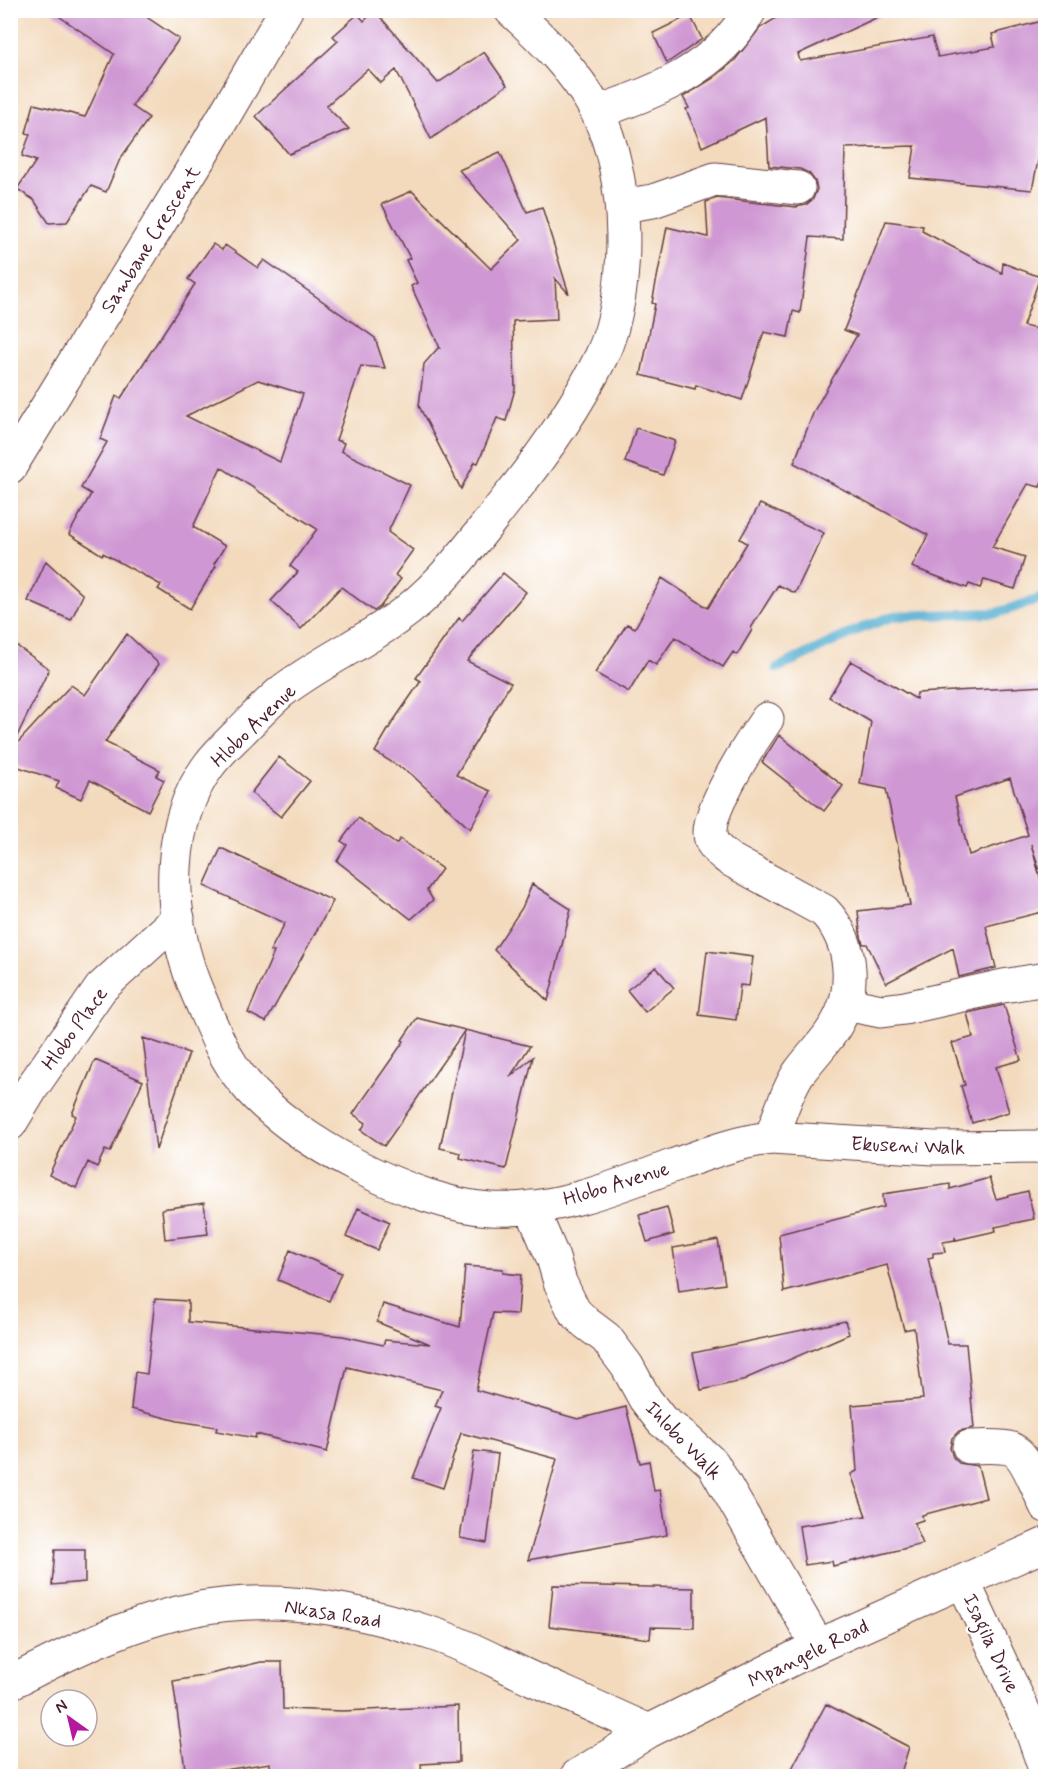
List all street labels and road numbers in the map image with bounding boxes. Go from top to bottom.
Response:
street label: Sambane Crescent [95,161,208,319]
street label: Hlobo Avenue [205,678,303,774]
street label: Hlobo Place [36,982,115,1076]
street label: Ekuseni Walk [850,1131,966,1162]
street label: Hlobo Avenue [560,1155,673,1213]
street label: Ihlobo Walk [638,1396,727,1486]
street label: Isagila Drive [954,1590,1025,1699]
street label: Nkasa Road [282,1594,383,1635]
street label: Mpangele Road [744,1614,873,1695]

